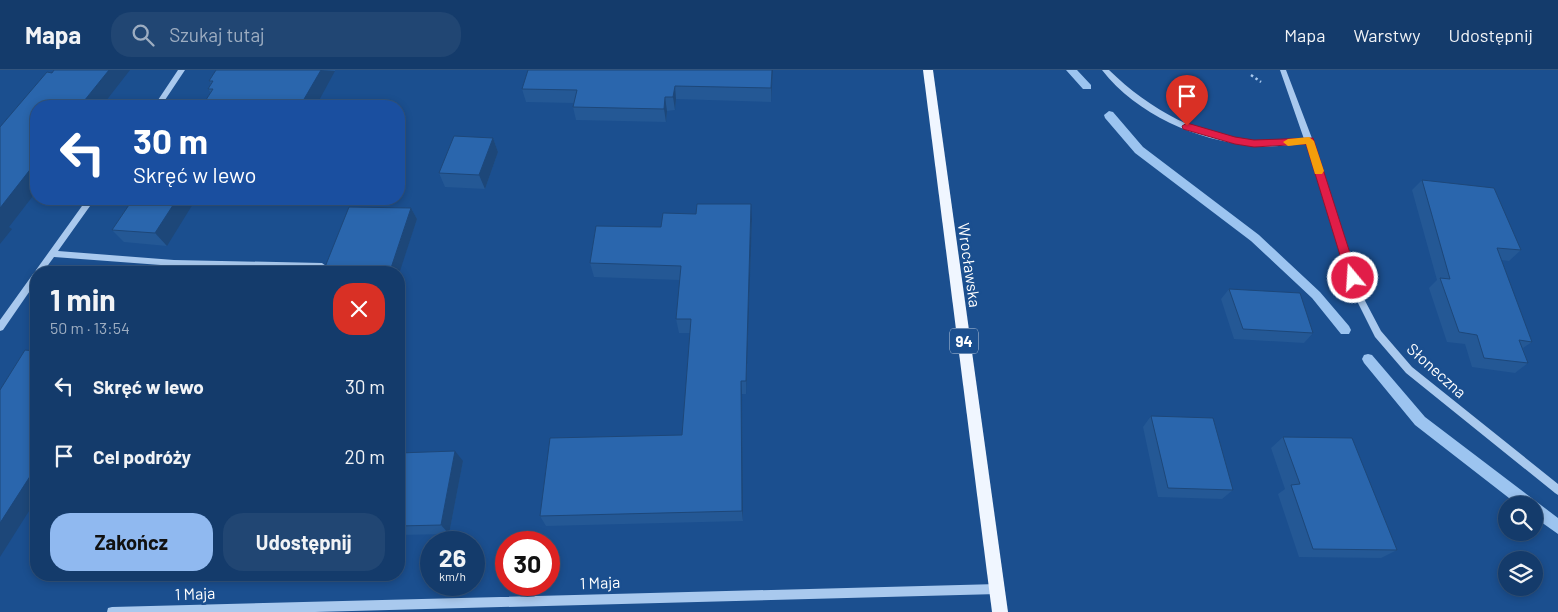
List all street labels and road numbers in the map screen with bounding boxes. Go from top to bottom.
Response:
street label: Wrocławska [955,222,985,308]
road number: 94 [950,328,978,354]
street label: Słoneczna [1404,339,1470,401]
street label: 1 Maja [579,572,621,592]
street label: 1 Maja [174,583,216,603]

